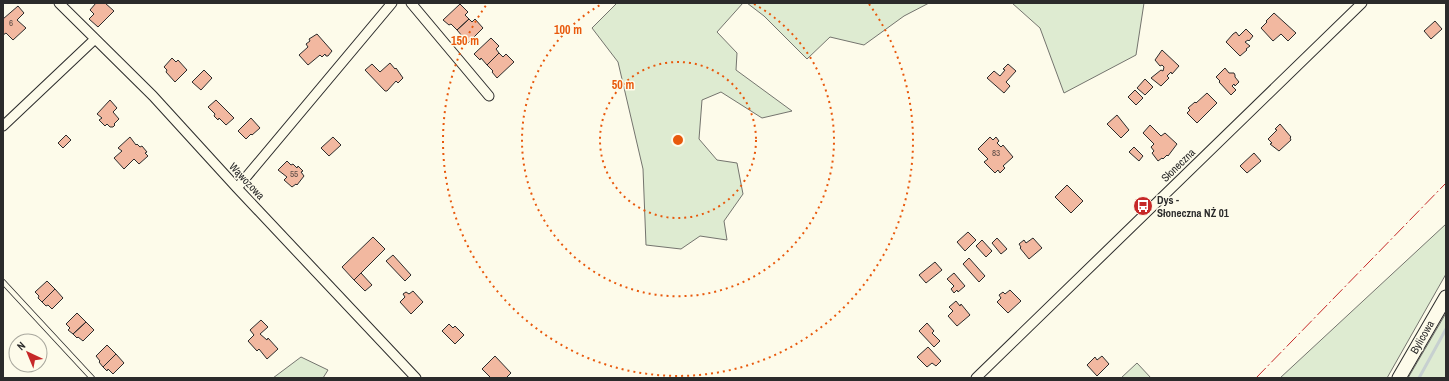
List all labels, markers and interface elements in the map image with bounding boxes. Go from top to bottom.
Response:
house number: 6 [9,17,13,29]
text: 100 m [554,22,582,38]
text: 150 m [451,33,479,49]
text: 50 m [612,77,634,93]
centre of rings [671,133,685,147]
street label: Słoneczna [1158,145,1198,185]
house number: 83 [992,147,1000,159]
street label: Wąwozowa [226,159,268,203]
house number: 55 [290,168,298,180]
place label: Dys - Słoneczna NŻ 01 [1157,193,1229,220]
bus stop icon: Dys - Słoneczna NŻ 01 [1132,195,1154,217]
street label: Bylicowa [1407,318,1437,356]
north arrow [8,333,48,373]
text: N [14,339,28,353]

